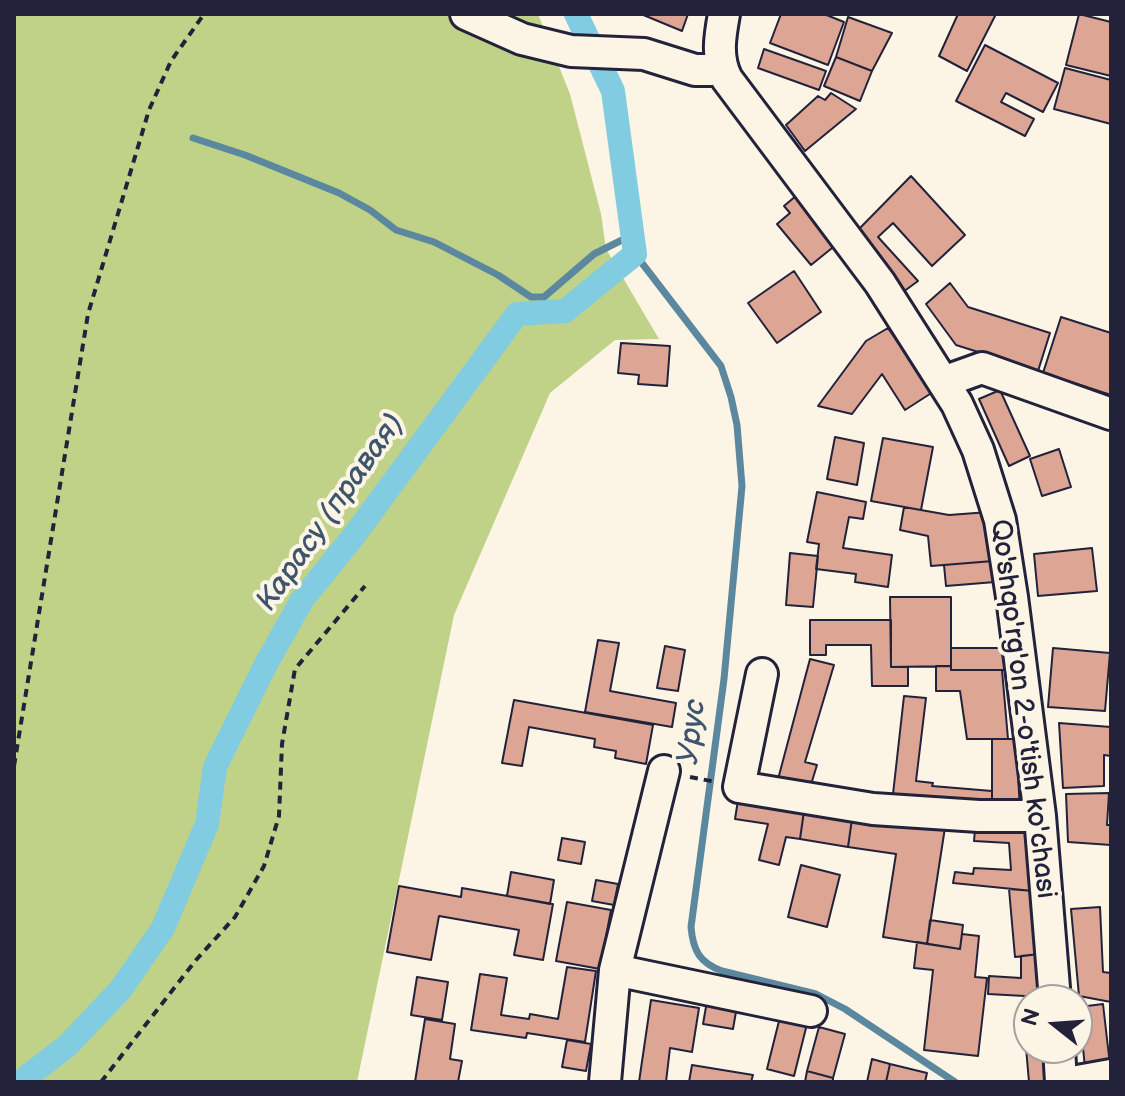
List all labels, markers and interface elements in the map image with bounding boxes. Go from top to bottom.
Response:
water label: Карасу (правая) [250,407,412,619]
street label: Qo'shqo'rg'on 2-o'tish ko'chasi [982,518,1062,900]
water label: Урус [671,698,715,766]
north arrow [1013,984,1093,1064]
text: N [1016,1006,1047,1029]

